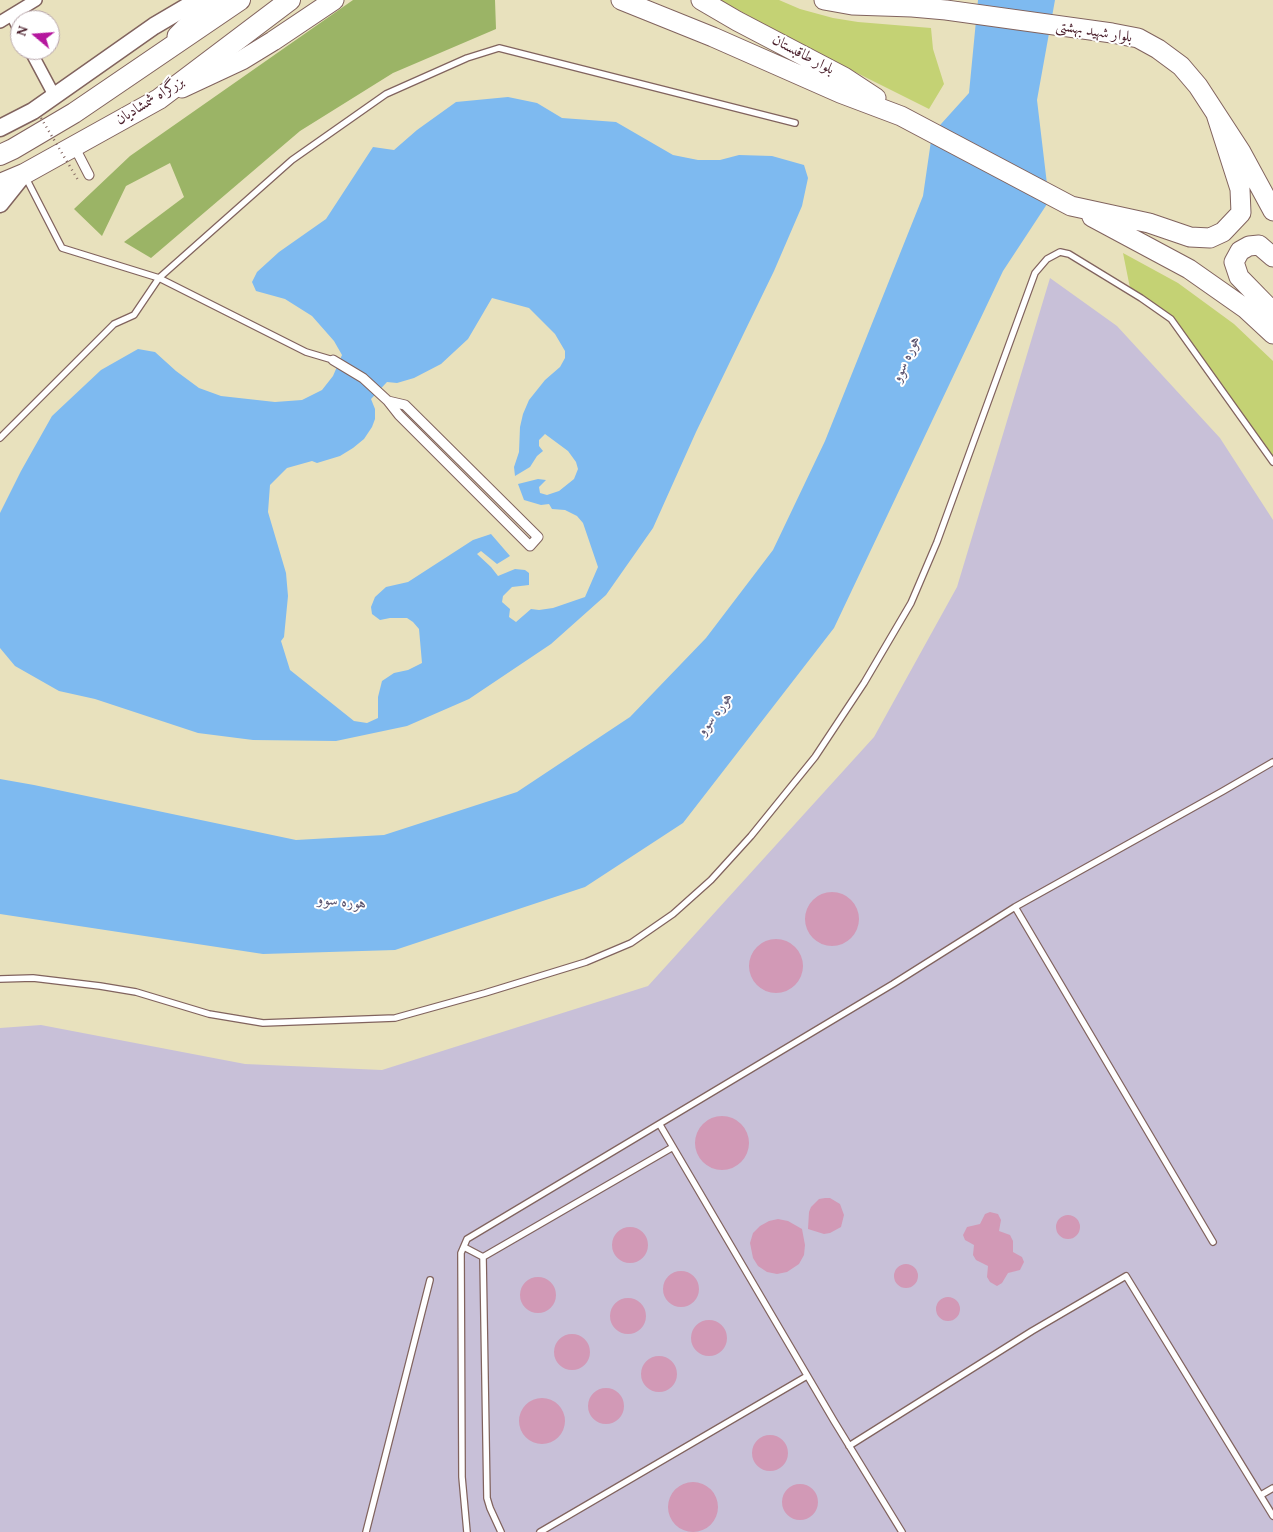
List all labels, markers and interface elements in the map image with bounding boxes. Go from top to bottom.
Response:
north arrow [10,10,60,60]
street label: بلوار شهید بهشتی [1054,17,1134,47]
text: N [11,23,33,38]
street label: بلوار طاقبستان [769,31,837,79]
street label: بزرگراه شمشادیان [112,73,188,129]
water label: هوره سوو [887,333,925,385]
water label: هوره سوو [693,688,737,740]
water label: هوره سوو [317,890,367,914]

